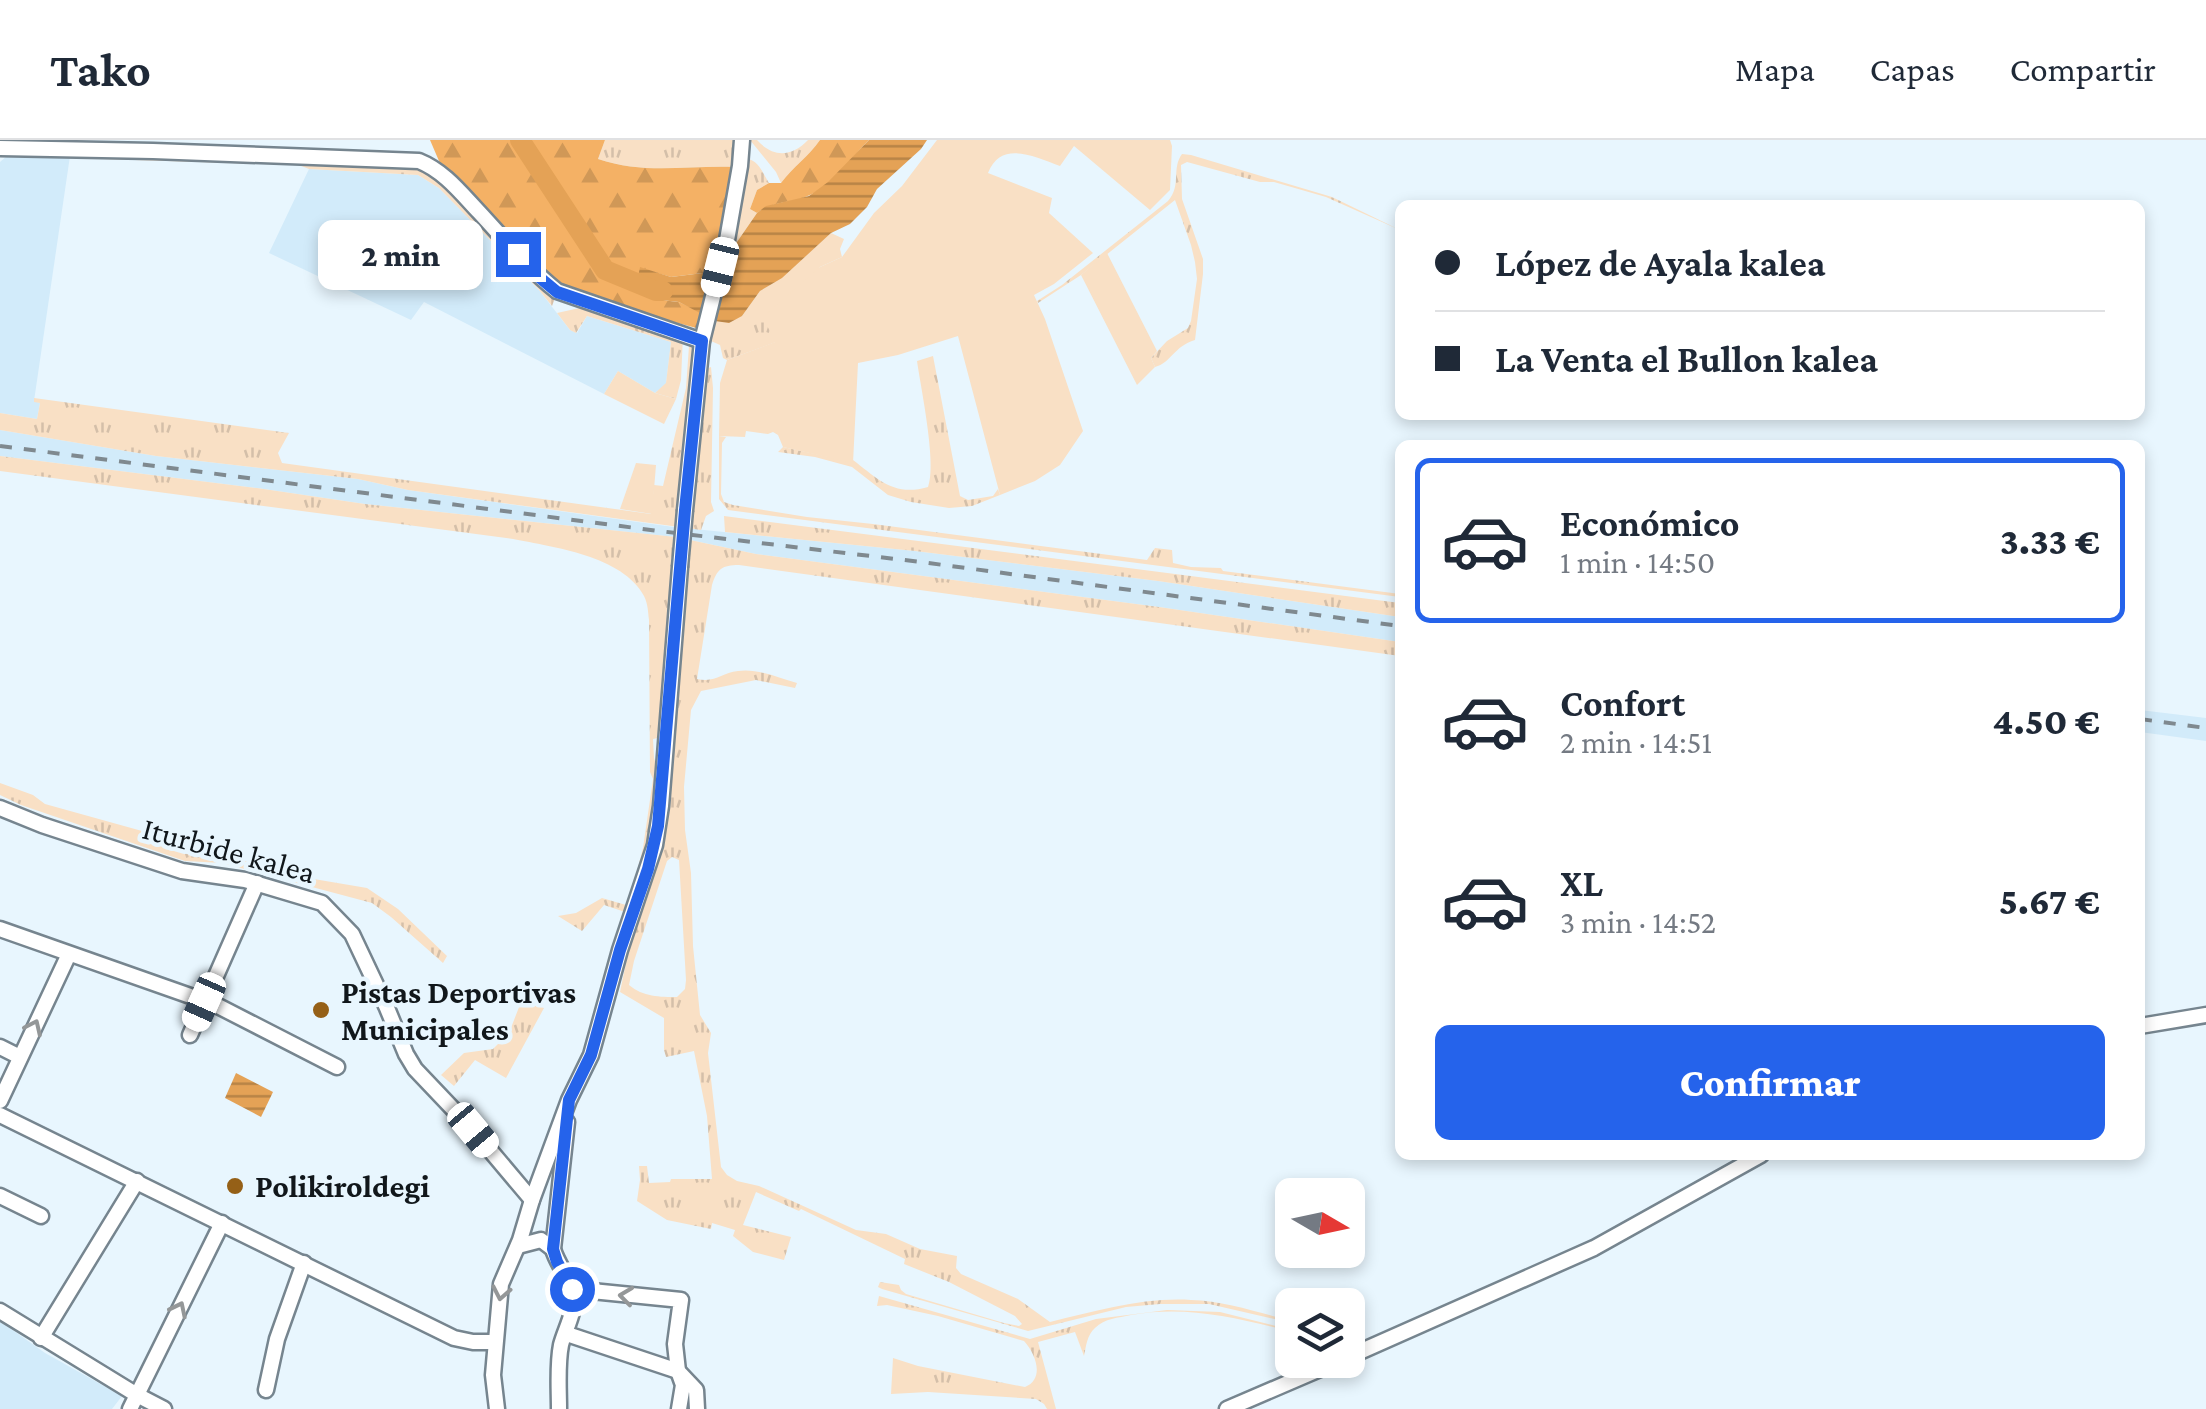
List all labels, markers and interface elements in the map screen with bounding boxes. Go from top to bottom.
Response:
text: Tako [50,43,151,96]
text: Mapa [1735,50,1815,89]
text: Capas [1870,50,1955,89]
text: Compartir [2010,50,2156,89]
callout: 2 min [318,219,483,289]
route end [496,232,541,277]
car [698,234,742,300]
text: 2 min [361,237,440,273]
text: López de Ayala kalea [1495,242,1826,284]
text: La Venta el Bullon kalea [1495,338,1878,380]
icon: car [1440,496,1530,586]
text: Económico [1560,502,1740,544]
text: 3.33 € [2000,520,2100,562]
text: 1 min · 14:50 [1560,544,1715,580]
icon: car [1440,676,1530,766]
text: Confort [1560,682,1685,724]
text: 4.50 € [1993,700,2100,742]
text: 2 min · 14:51 [1560,724,1712,760]
street label: Iturbide kalea [139,810,320,890]
icon: car [1440,856,1530,946]
text: XL [1560,862,1603,904]
text: 5.67 € [1999,880,2100,922]
text: 3 min · 14:52 [1560,904,1716,940]
car [178,968,230,1036]
place label: Pistas Deportivas Municipales [341,974,576,1047]
marker: Pistas Deportivas Municipales [310,999,332,1021]
one-way arrow [22,1019,42,1037]
button: Confirmar [1435,1025,2105,1140]
car [442,1097,504,1163]
place label: Polikiroldegi [255,1168,430,1204]
marker: Polikiroldegi [224,1175,246,1197]
north arrow [1275,1178,1365,1268]
map controls [1275,1178,1365,1378]
route start [550,1267,595,1312]
one-way arrow [491,1285,512,1301]
one-way arrow [618,1286,634,1307]
button: layers [1275,1288,1365,1378]
one-way arrow [167,1302,186,1320]

